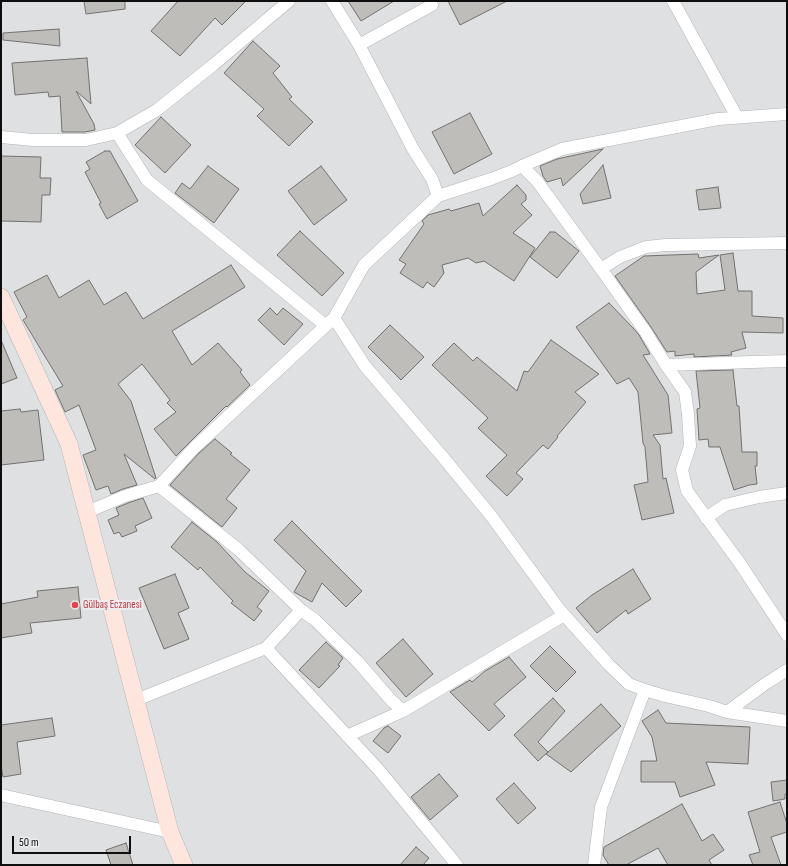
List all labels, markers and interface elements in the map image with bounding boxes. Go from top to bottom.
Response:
place label: Gülbaş Eczanesi [83,598,142,612]
marker: Gülbaş Eczanesi [70,600,80,610]
scale bar [14,828,133,854]
text: 50 m [19,835,39,850]

